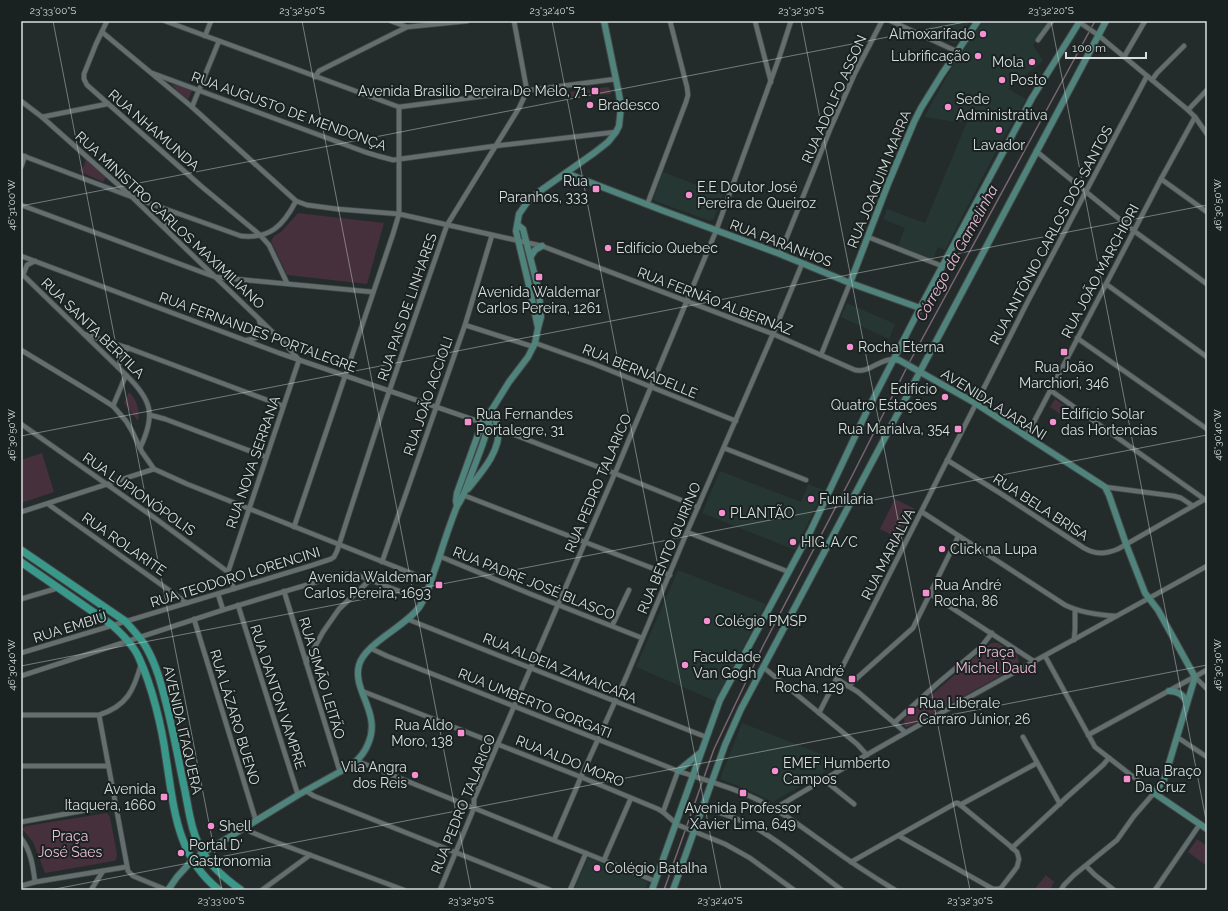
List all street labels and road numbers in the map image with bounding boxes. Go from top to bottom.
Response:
street label: RUA ADOLFO ASSON [798,32,870,166]
street label: RUA AUGUSTO DE MENDONÇA [189,68,389,154]
street label: RUA NHAMUNDA [105,86,203,174]
street label: RUA JOAQUIM MARRA [844,107,914,250]
street label: RUA ANTÔNIO CARLOS DOS SANTOS [985,122,1116,347]
street label: RUA MINISTRO CARLOS MAXIMILIANO [72,128,268,312]
street label: RUA JOÃO MARCHIORI [1057,201,1142,341]
street label: RUA PARANHOS [728,216,835,270]
street label: RUA PAIS DE LINHARES [374,230,440,383]
street label: RUA FERNÃO ALBERNAZ [635,263,795,338]
street label: RUA SANTA BERTILA [38,275,148,382]
street label: RUA FERNANDES PORTALEGRE [157,289,359,375]
street label: RUA JOÃO ACCIOLI [399,334,456,458]
street label: RUA BERNADELLE [580,341,700,401]
street label: AVENIDA AJARANI [938,365,1050,443]
street label: RUA NOVA SERRANA [223,393,283,530]
street label: RUA PEDRO TALARICO [561,411,635,555]
street label: RUA LUPIONÓPOLIS [80,448,199,539]
street label: RUA BELA BRISA [990,470,1092,544]
street label: RUA BENTO QUIRINO [634,480,704,616]
street label: RUA MARIALVA [858,505,918,602]
street label: RUA ROLARITE [79,509,169,579]
street label: RUA PADRE JOSÉ BLASCO [451,542,618,623]
street label: RUA TEODORO LORENCINI [148,544,322,610]
street label: RUA EMBIÚ [31,607,109,646]
street label: RUA SIMÃO LEITÃO [296,615,349,741]
street label: RUA DANTON VAMPRE [247,623,309,771]
street label: RUA ALDEIA ZAMAICARA [481,630,640,706]
street label: RUA LÁZARO BUENO [207,647,264,787]
street label: AVENIDA ITAQUERA [160,664,206,796]
street label: RUA UMBERTO GORGATI [456,665,614,741]
street label: RUA PEDRO TALARICO [428,732,498,876]
street label: RUA ALDO MORO [513,732,627,790]

